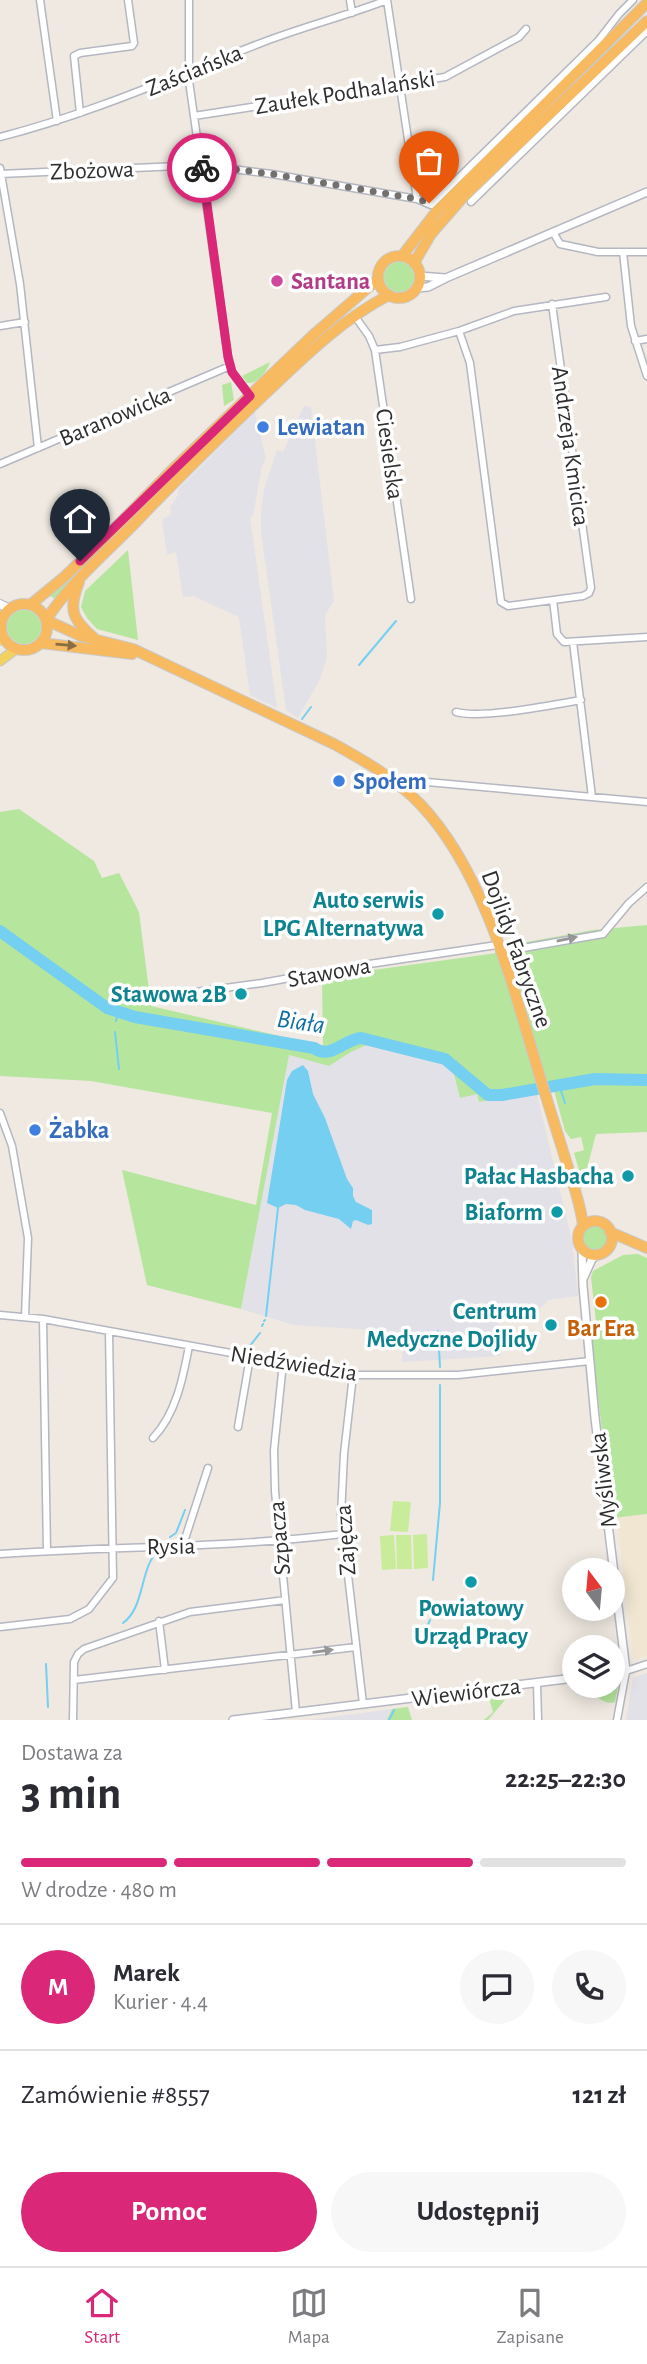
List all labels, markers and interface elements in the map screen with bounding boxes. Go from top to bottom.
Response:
street label: Zaściańska [143,41,246,101]
street label: Zaułek Podhalański [253,67,437,119]
pin [399,131,459,203]
courier [167,133,237,203]
icon: bag [410,142,448,180]
icon: bike [183,149,221,187]
street label: Zbożowa [49,158,135,184]
place label: Santana [291,270,370,294]
marker: Santana [269,273,285,289]
street label: Andrzeja Kmicica [547,365,593,528]
street label: Baranowicka [56,383,175,451]
street label: Ciesielska [371,407,407,501]
place label: Lewiatan [277,416,365,440]
marker: Lewiatan [255,419,271,435]
pin [50,489,110,561]
icon: home [61,500,99,538]
one-way arrow [55,640,77,651]
place label: Społem [353,770,427,794]
marker: Społem [331,773,347,789]
street label: Dojlidy Fabryczne [476,868,556,1031]
place label: Auto serwis LPG Alternatywa [263,889,424,941]
marker: Auto serwis LPG Alternatywa [430,906,446,922]
one-way arrow [556,933,578,944]
street label: Stawowa [286,954,373,992]
place label: Stawowa 2B [111,983,227,1007]
marker: Stawowa 2B [233,986,249,1002]
water label: Biała [275,1006,327,1038]
place label: Żabka [49,1116,109,1143]
marker: Żabka [27,1122,43,1138]
place label: Pałac Hasbacha [464,1165,614,1189]
marker: Pałac Hasbacha [620,1168,636,1184]
place label: Biaform [464,1201,543,1225]
marker: Biaform [549,1204,565,1220]
marker: Bar Era [593,1294,609,1310]
place label: Centrum Medyczne Dojlidy [367,1300,537,1352]
marker: Centrum Medyczne Dojlidy [543,1317,559,1333]
place label: Bar Era [567,1317,635,1341]
street label: Niedźwiedzia [229,1342,359,1386]
street label: Myśliwska [586,1431,622,1529]
street label: Szpacza [265,1500,295,1576]
street label: Zajęcza [332,1503,360,1576]
street label: Rysia [146,1535,196,1559]
north arrow [562,1558,625,1620]
map controls [562,1558,625,1698]
marker: Powiatowy Urząd Pracy [463,1574,479,1590]
place label: Powiatowy Urząd Pracy [414,1597,528,1649]
button: layers [562,1635,625,1698]
one-way arrow [313,1645,335,1656]
street label: Wiewiórcza [410,1674,522,1712]
text: Dostawa za [21,1742,123,1765]
text: 22:25–22:30 [505,1766,626,1792]
text: 3 min [21,1771,121,1817]
text: W drodze · 480 m [21,1879,177,1902]
button: chat [460,1950,534,2024]
button: phone [552,1950,626,2024]
text: Marek [113,1960,180,1986]
text: M [48,1974,68,2000]
text: Kurier · 4.4 [113,1991,208,2014]
text: Zamówienie #8557 [21,2082,210,2108]
text: 121 zł [573,2082,626,2108]
button: Pomoc [21,2172,317,2252]
button: Udostępnij [331,2172,626,2252]
tab: Start [83,2284,121,2349]
tab: Mapa [288,2284,330,2349]
tab: Zapisane [496,2284,564,2349]

